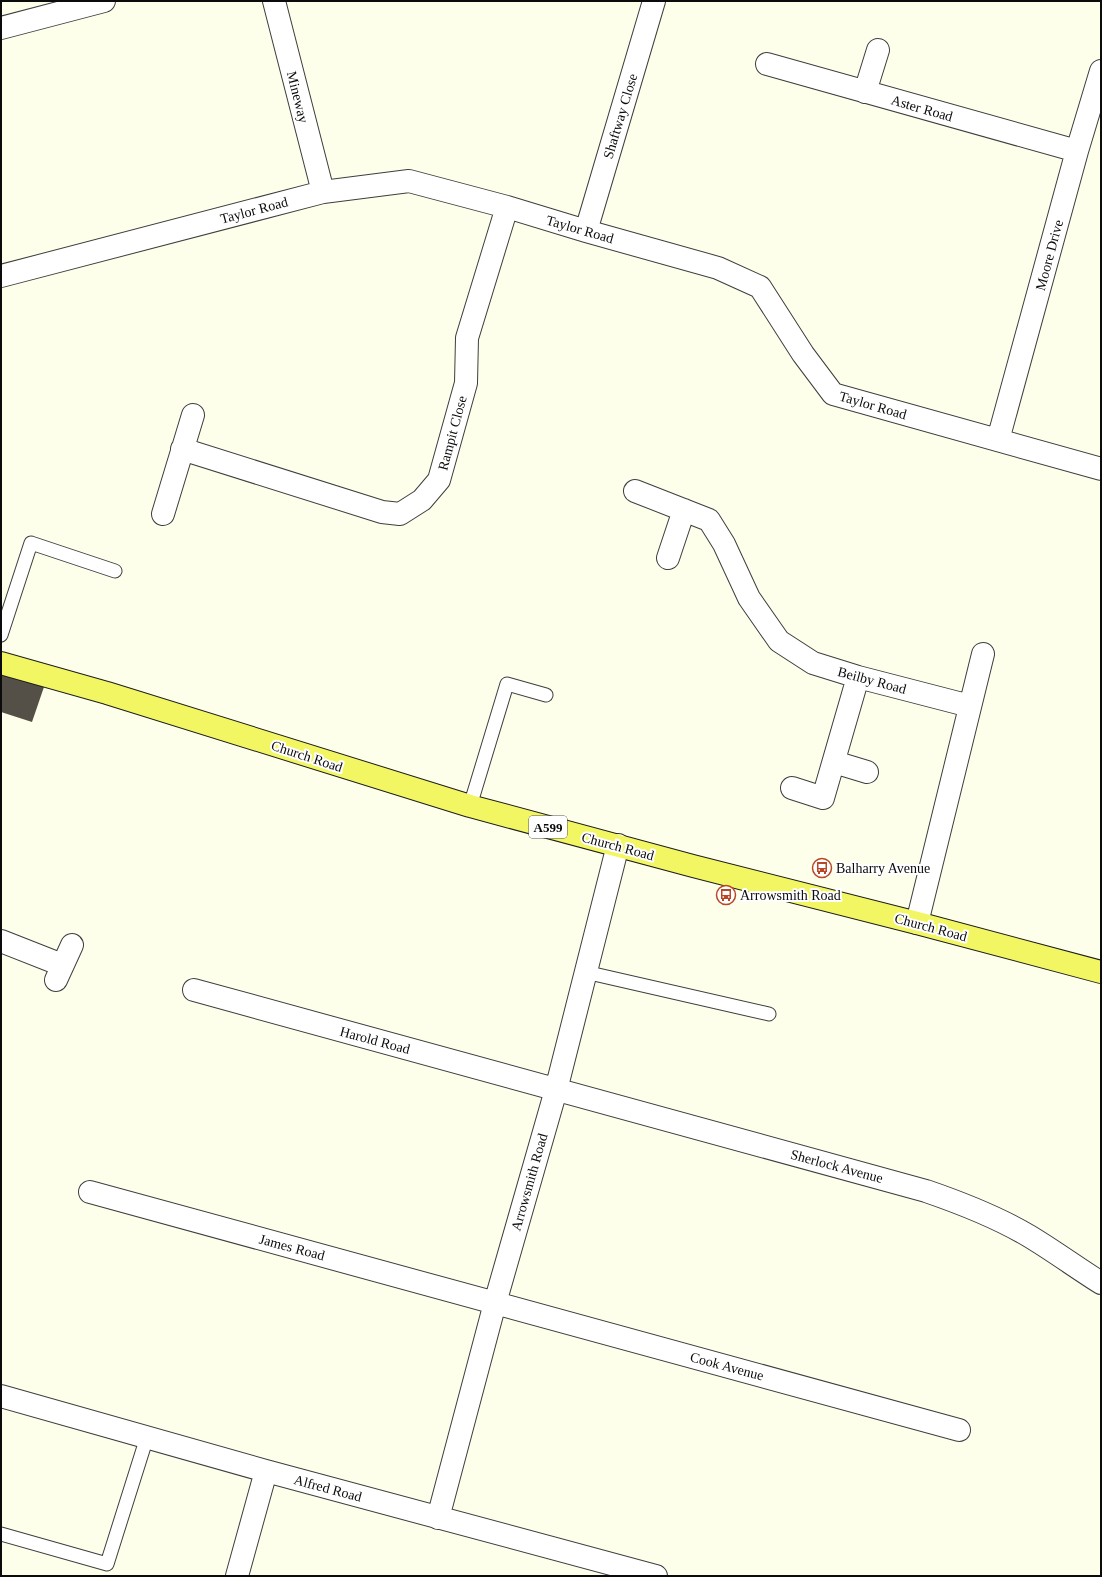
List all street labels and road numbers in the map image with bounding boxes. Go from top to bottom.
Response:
street label: Mineway [284,70,311,125]
street label: Shaftway Close [600,72,641,161]
street label: Aster Road [889,93,954,124]
street label: Taylor Road [219,194,290,227]
street label: Taylor Road [544,213,615,246]
street label: Moore Drive [1033,218,1066,292]
street label: Taylor Road [837,389,908,422]
street label: Rampit Close [435,394,470,472]
street label: Beilby Road [836,664,908,697]
street label: Church Road [269,738,344,775]
road number: A599 [529,816,567,838]
street label: Church Road [580,830,656,863]
street label: Church Road [893,911,969,944]
street label: Harold Road [338,1024,412,1057]
street label: Arrowsmith Road [508,1132,551,1233]
street label: Sherlock Avenue [789,1147,885,1186]
street label: James Road [257,1232,326,1263]
street label: Cook Avenue [688,1349,765,1384]
street label: Alfred Road [292,1472,363,1505]

